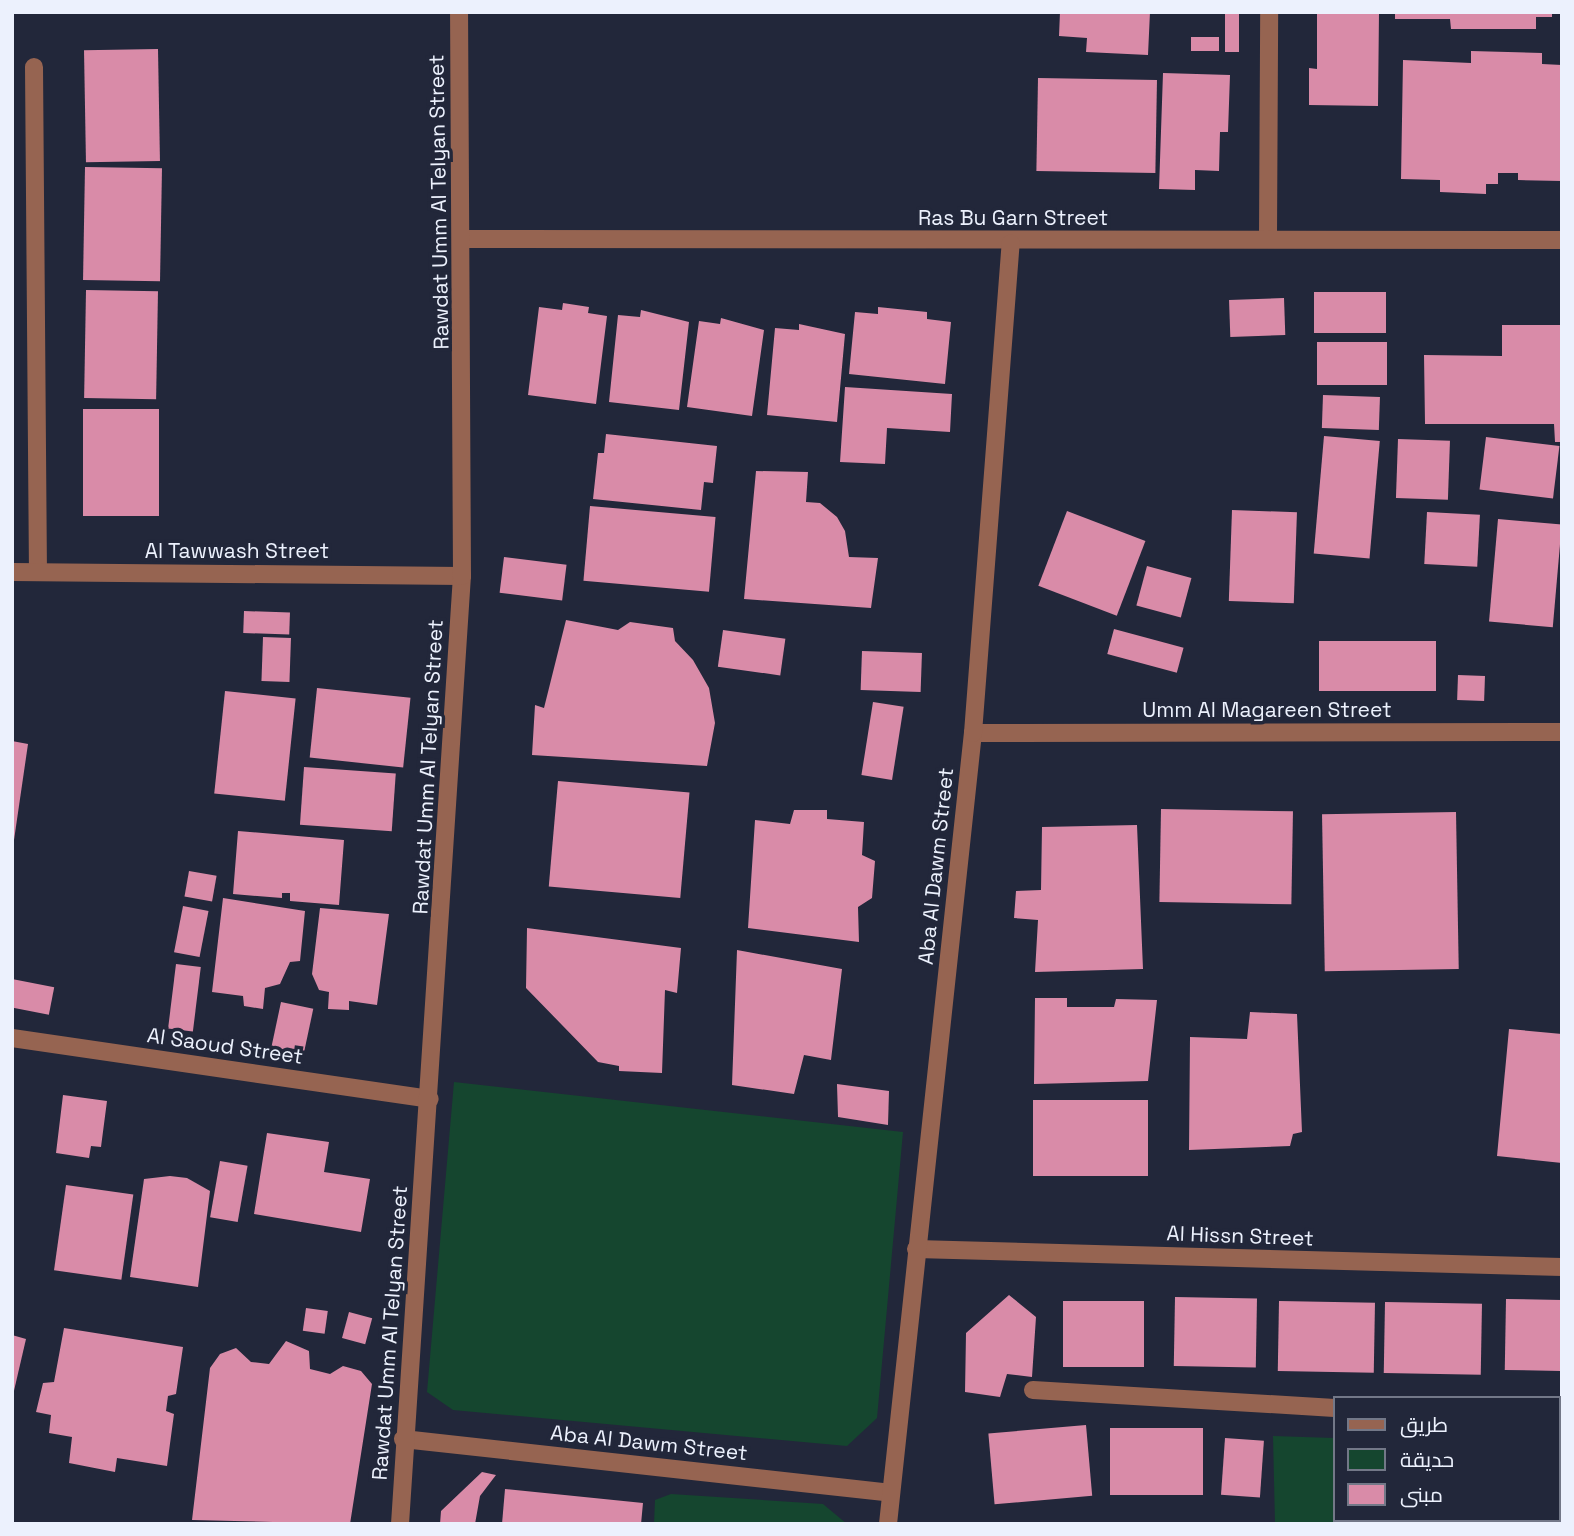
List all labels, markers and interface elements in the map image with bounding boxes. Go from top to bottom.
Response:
street label: Rawdat Umm Al Telyan Street [424,54,454,350]
street label: Ras Bu Garn Street [918,205,1108,231]
street label: Al Tawwash Street [144,538,330,564]
street label: Rawdat Umm Al Telyan Street [408,618,448,916]
street label: Umm Al Magareen Street [1142,697,1392,723]
street label: Aba Al Dawm Street [913,766,959,966]
street label: Al Saoud Street [145,1023,305,1069]
street label: Rawdat Umm Al Telyan Street [367,1184,413,1482]
street label: Al Hissn Street [1166,1221,1314,1251]
legend [1332,1396,1560,1522]
text: طريق [1400,1411,1448,1438]
street label: Aba Al Dawm Street [549,1420,749,1466]
text: حديقة [1400,1446,1454,1473]
text: مبنى [1400,1481,1443,1508]

